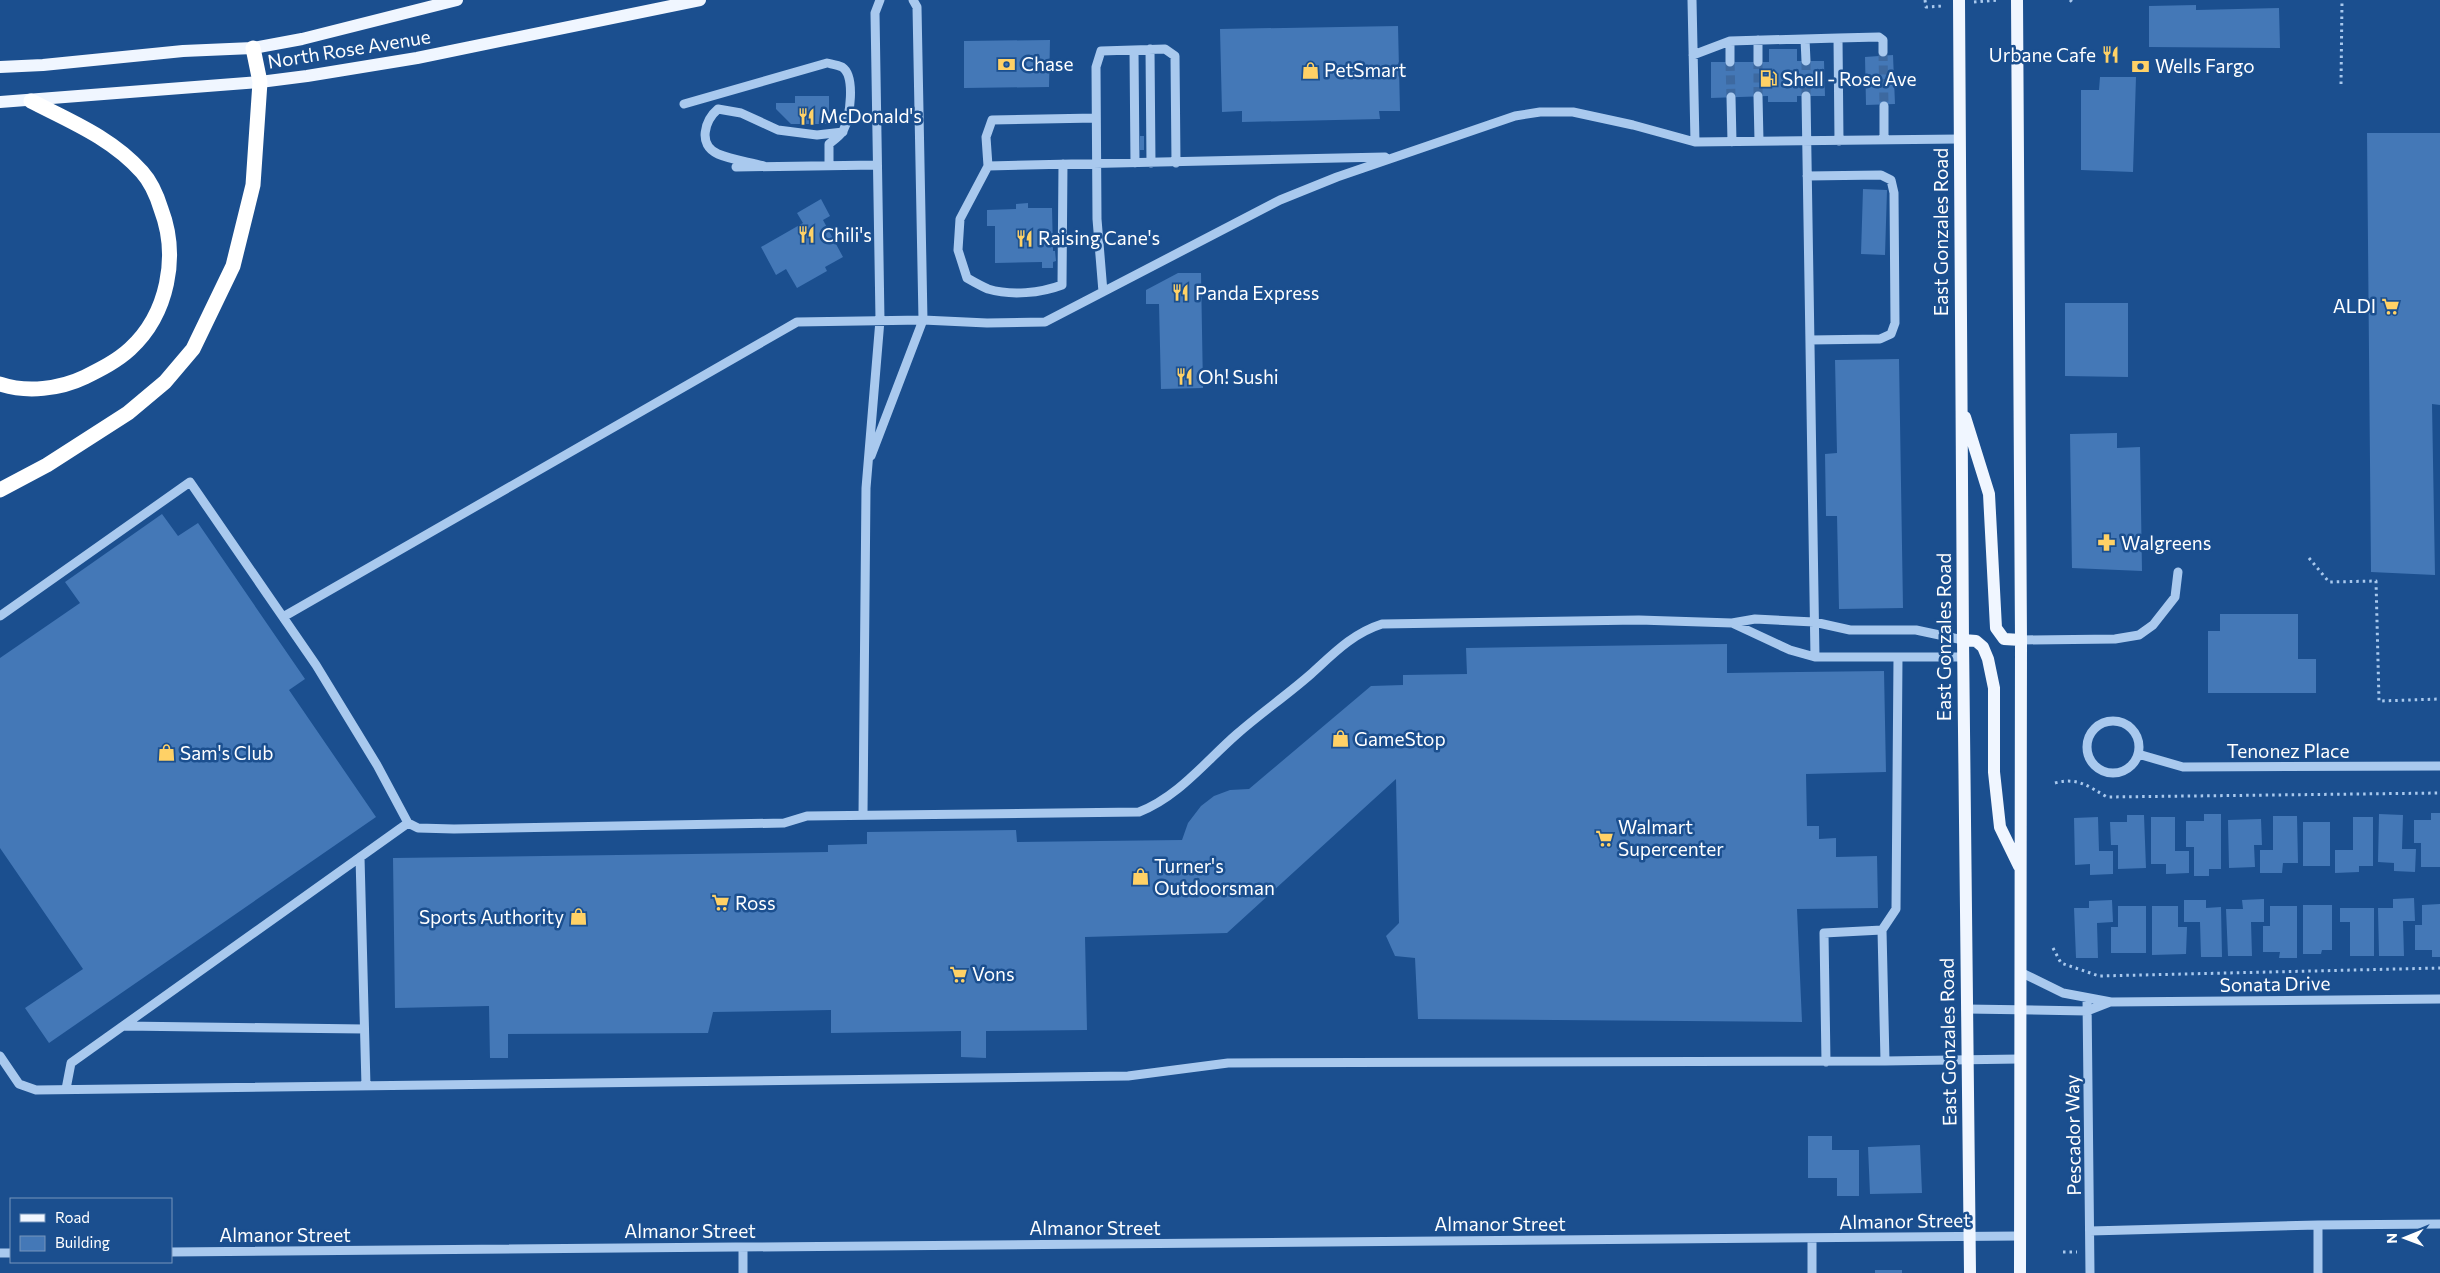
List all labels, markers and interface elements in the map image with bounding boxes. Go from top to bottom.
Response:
street label: North Rose Avenue [266,24,432,73]
place label: Urbane Cafe [1989,43,2096,66]
restaurant icon: Urbane Cafe [2100,45,2120,65]
place label: Chase [1021,52,1074,75]
bank icon: Chase [997,54,1017,74]
place label: Wells Fargo [2155,54,2255,77]
bank icon: Wells Fargo [2131,56,2151,76]
place label: PetSmart [1324,58,1407,81]
shop icon: PetSmart [1300,60,1320,80]
place label: Shell - Rose Ave [1782,67,1916,90]
fuel station icon: Shell - Rose Ave [1758,69,1778,89]
place label: McDonald's [820,104,922,127]
restaurant icon: McDonald's [796,106,816,126]
street label: East Gonzales Road [1929,148,1952,316]
place label: Chili's [821,223,872,246]
restaurant icon: Chili's [797,225,817,245]
place label: Raising Cane's [1038,226,1160,249]
restaurant icon: Raising Cane's [1014,228,1034,248]
place label: Panda Express [1195,281,1319,304]
restaurant icon: Panda Express [1171,283,1191,303]
place label: ALDI [2333,294,2376,317]
supermarket icon: ALDI [2380,296,2400,316]
place label: Oh! Sushi [1198,365,1279,388]
restaurant icon: Oh! Sushi [1174,367,1194,387]
place label: Walgreens [2121,531,2211,554]
pharmacy icon: Walgreens [2097,533,2117,553]
street label: East Gonzales Road [1932,553,1955,721]
place label: GameStop [1354,727,1446,750]
shop icon: GameStop [1330,729,1350,749]
street label: Tenonez Place [2226,739,2350,762]
place label: Sam's Club [180,741,273,764]
shop icon: Sam's Club [156,743,176,763]
place label: Walmart Supercenter [1618,815,1724,860]
supermarket icon: Walmart Supercenter [1594,828,1614,848]
place label: Turner's Outdoorsman [1154,854,1275,899]
shop icon: Turner's Outdoorsman [1130,867,1150,887]
place label: Ross [735,891,776,914]
supermarket icon: Ross [711,893,731,913]
place label: Sports Authority [419,905,564,928]
shop icon: Sports Authority [568,907,588,927]
street label: East Gonzales Road [1935,958,1960,1126]
place label: Vons [972,962,1015,985]
supermarket icon: Vons [948,964,968,984]
street label: Sonata Drive [2220,971,2330,996]
street label: Pescador Way [2060,1074,2085,1196]
legend [10,1198,172,1263]
text: Road [55,1208,90,1226]
street label: Almanor Street [1839,1208,1971,1233]
street label: Almanor Street [1434,1212,1566,1235]
north arrow [2380,1213,2430,1263]
street label: Almanor Street [1029,1216,1161,1239]
street label: Almanor Street [624,1219,756,1242]
street label: Almanor Street [219,1223,351,1246]
text: Building [55,1233,110,1251]
text: N [2383,1233,2400,1244]

